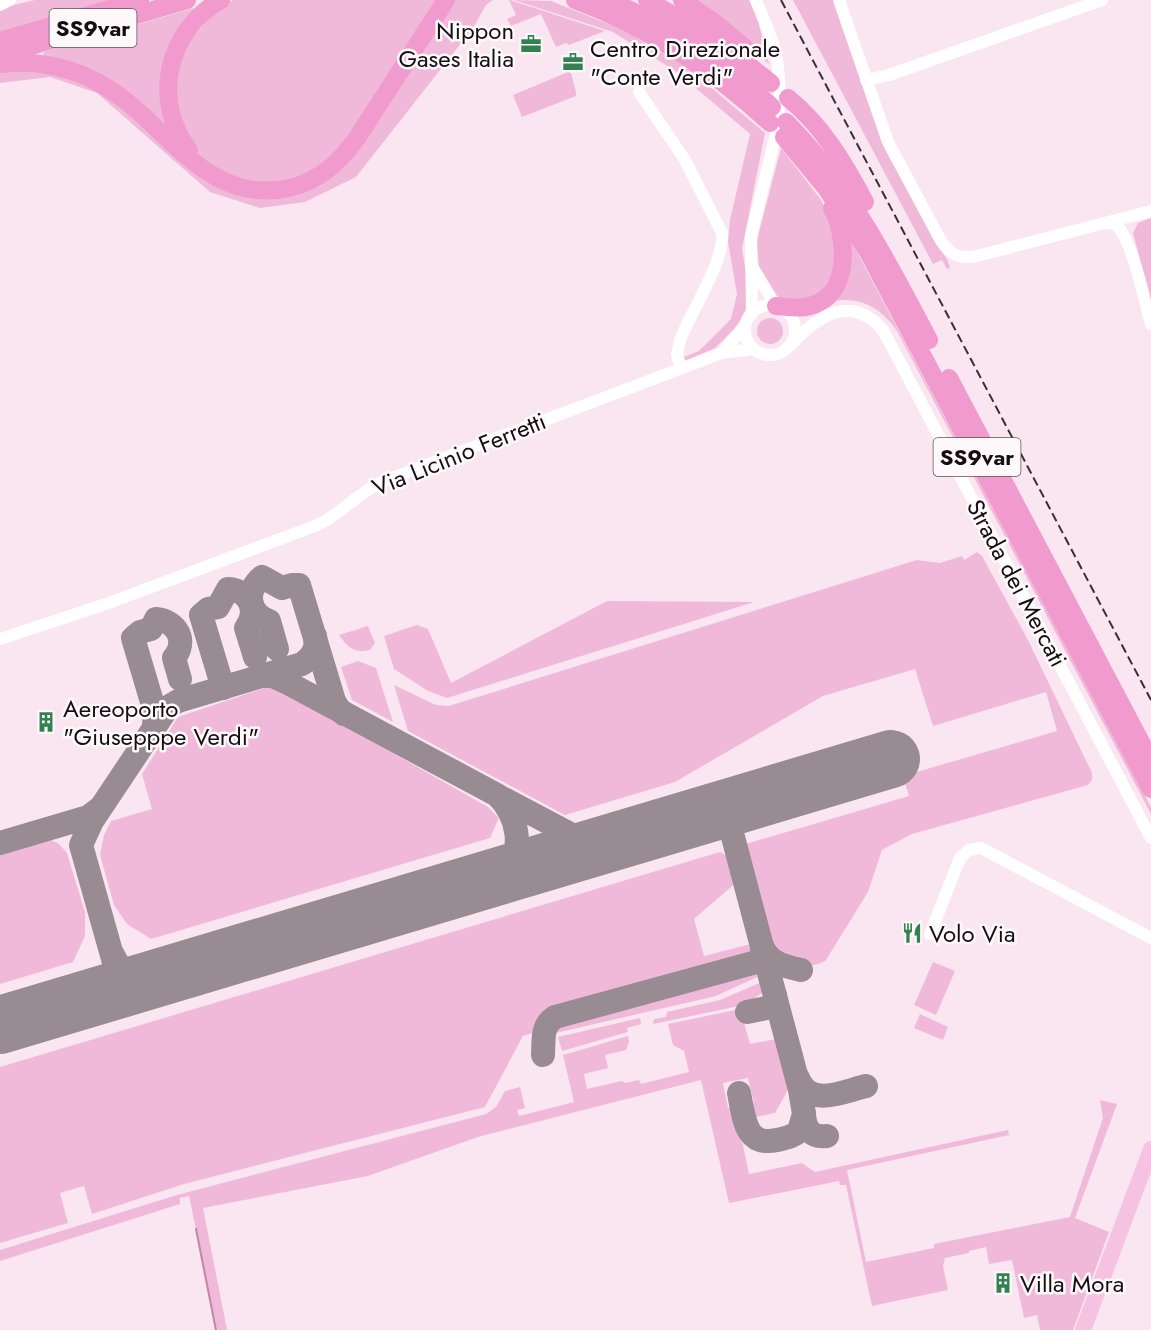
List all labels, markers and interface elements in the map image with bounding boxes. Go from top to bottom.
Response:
road number: SS9var [50,9,136,47]
place label: Nippon Gases Italia [398,13,514,76]
place label: Centro Direzionale "Conte Verdi" [590,31,780,94]
office icon: Nippon Gases Italia [519,32,543,56]
office icon: Centro Direzionale "Conte Verdi" [561,50,585,74]
street label: Via Licinio Ferretti [367,403,551,505]
road number: SS9var [934,438,1020,476]
street label: Strada dei Mercati [958,493,1076,673]
place label: Aereoporto "Giusepppe Verdi" [63,691,259,754]
building icon: Aereoporto "Giusepppe Verdi" [34,710,58,734]
place label: Volo Via [929,916,1015,951]
restaurant icon: Volo Via [900,921,924,945]
place label: Villa Mora [1020,1266,1124,1301]
building icon: Villa Mora [991,1271,1015,1295]

